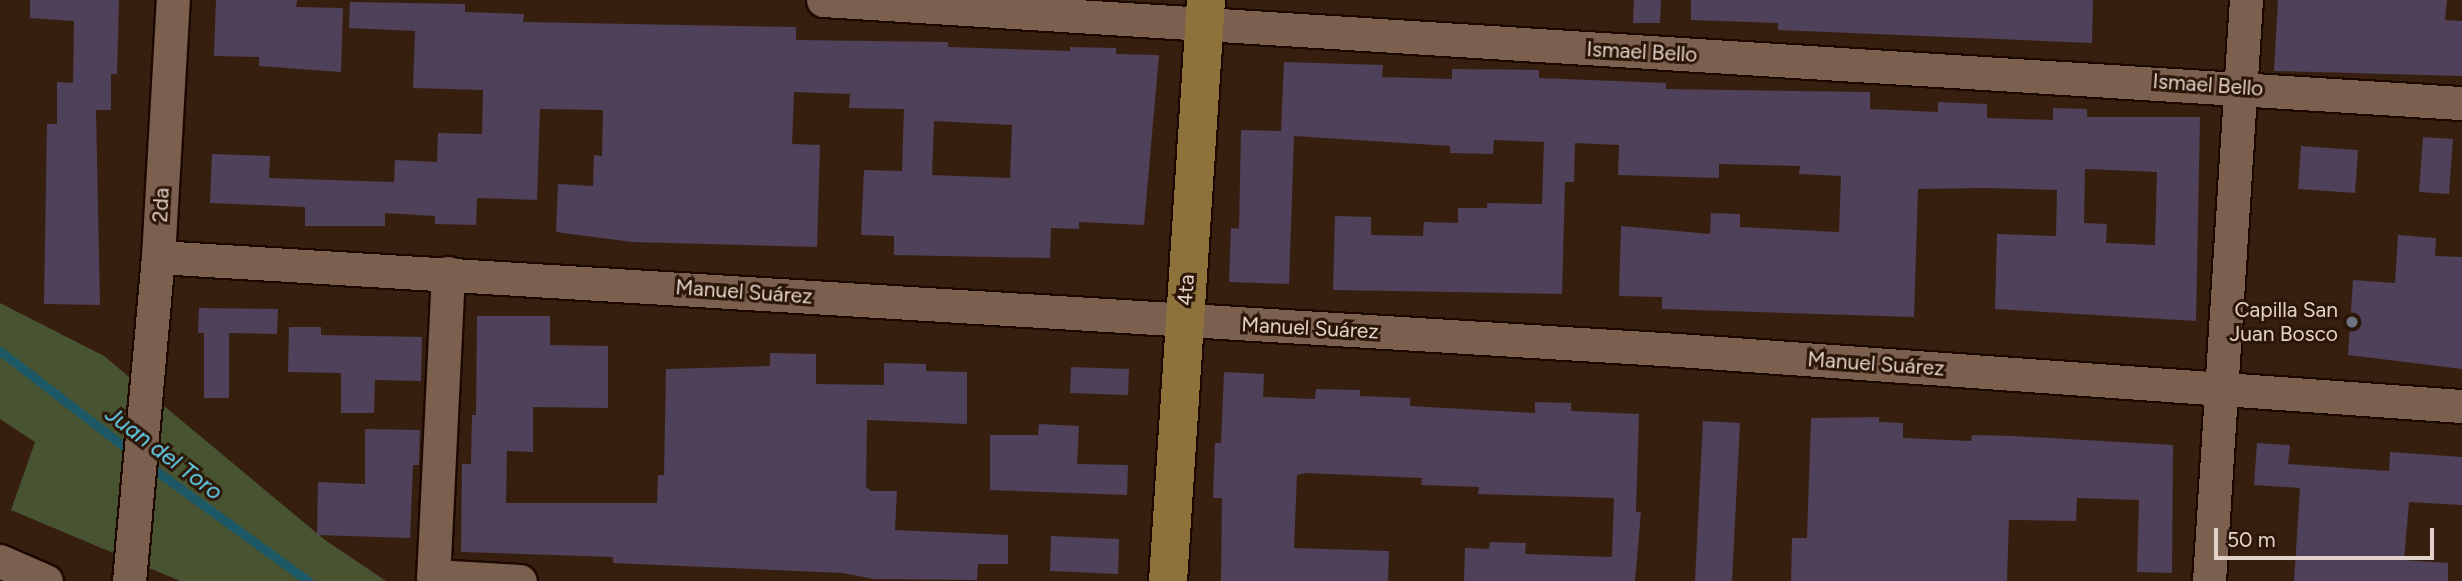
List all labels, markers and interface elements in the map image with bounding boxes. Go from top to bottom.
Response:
street label: Ismael Bello [1586,37,1698,67]
street label: Ismael Bello [2152,69,2264,101]
street label: 2da [148,187,174,223]
street label: 4ta [1172,273,1200,307]
street label: Manuel Suárez [675,275,813,309]
place label: Capilla San Juan Bosco [2230,297,2338,347]
street label: Manuel Suárez [1241,312,1379,344]
marker: Capilla San Juan Bosco [2344,314,2360,330]
street label: Manuel Suárez [1807,347,1945,381]
water label: Juan del Toro [100,400,228,506]
scale bar [2217,514,2438,558]
text: 50 m [2227,527,2276,552]

